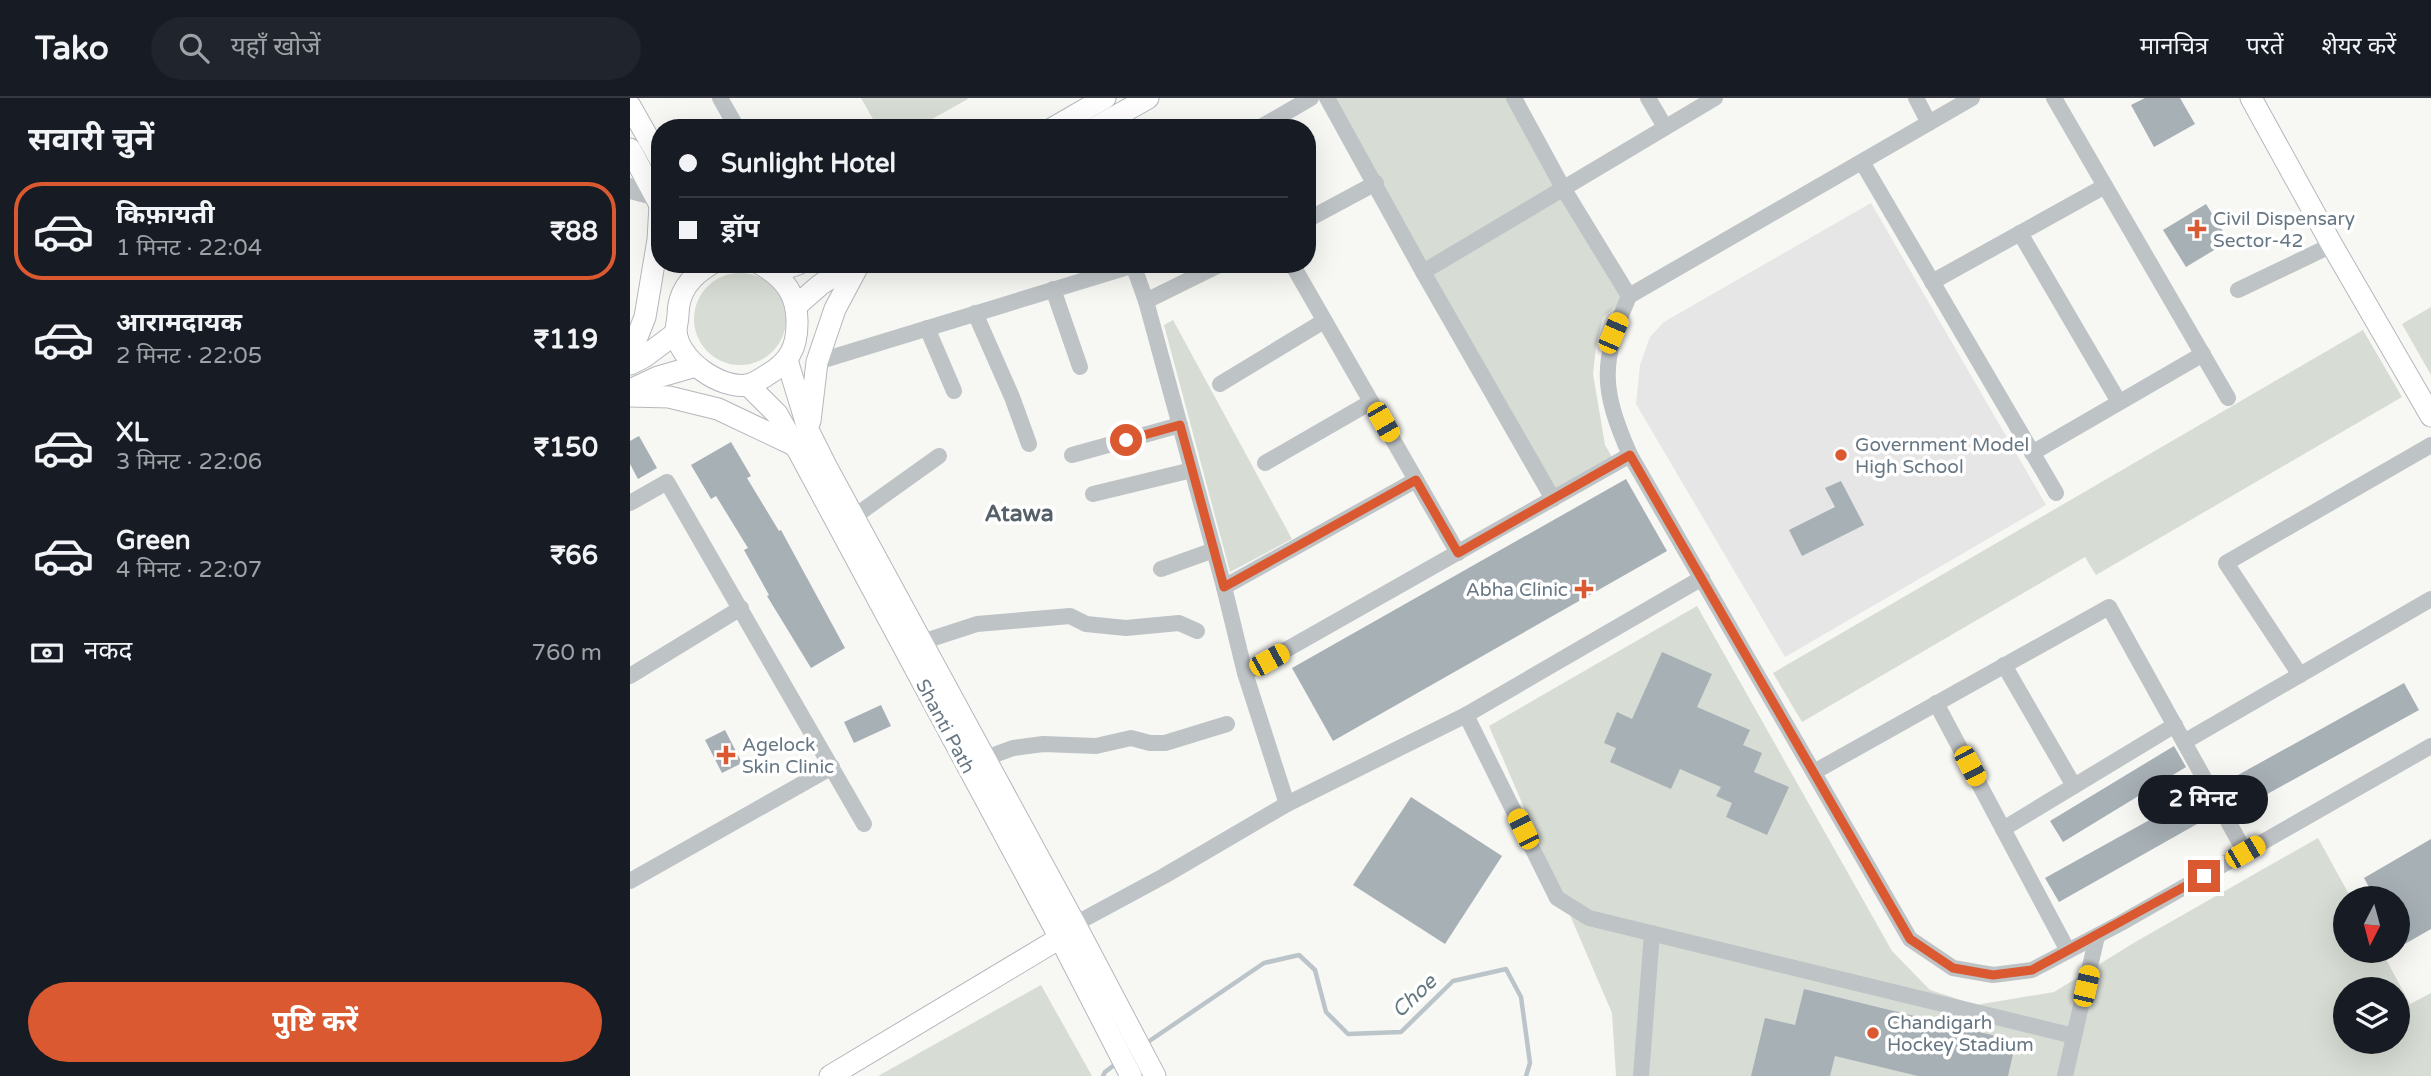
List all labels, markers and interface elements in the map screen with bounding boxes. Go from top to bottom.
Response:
search box [151,17,641,80]
text: Tako [35,29,109,68]
icon: search [175,29,213,67]
text: यहाँ खोजें [231,31,320,62]
text: मानचित्र [2140,32,2208,61]
text: परतें [2246,32,2283,61]
text: शेयर करें [2321,32,2396,61]
text: सवारी चुनें [28,121,154,159]
text: Sunlight Hotel [721,148,896,179]
text: किफ़ायती [116,199,215,230]
icon: car [32,200,95,263]
place label: Civil Dispensary Sector-42 [2213,208,2355,252]
text: ड्रॉप [721,213,759,244]
text: ₹88 [550,216,598,247]
marker: Civil Dispensary Sector-42 [2187,219,2207,239]
text: 1 मिनट · 22:04 [116,234,262,262]
text: आरामदायक [116,307,242,338]
icon: car [32,308,95,371]
car [1596,310,1631,356]
text: ₹119 [534,324,598,355]
text: 2 मिनट · 22:05 [116,342,262,370]
car [1364,399,1403,445]
icon: car [32,416,95,479]
text: XL [116,417,148,448]
route start [1110,424,1142,456]
text: ₹150 [534,432,598,463]
place label: Government Model High School [1855,434,2029,478]
marker: Government Model High School [1833,447,1849,463]
text: 3 मिनट · 22:06 [116,448,262,476]
district label: Atawa [984,500,1054,528]
icon: car [32,524,95,587]
text: Green [116,525,191,556]
text: ₹66 [550,540,598,571]
text: 4 मिनट · 22:07 [116,556,262,584]
place label: Abha Clinic [1466,579,1568,601]
marker: Abha Clinic [1574,579,1594,599]
icon: cash [28,634,66,672]
text: नकद [84,635,132,666]
text: 760 m [532,639,602,667]
car [1246,641,1293,679]
street label: Shanti Path [911,676,979,777]
place label: Agelock Skin Clinic [742,734,834,778]
car [1951,743,1990,789]
marker: Agelock Skin Clinic [716,745,736,765]
callout: 2 मिनट [2139,774,2269,824]
text: 2 मिनट [2169,785,2237,813]
car [1505,806,1542,852]
car [2222,832,2269,872]
route end [2188,860,2220,892]
north arrow [2333,886,2410,962]
map controls [2333,886,2410,1054]
car [2072,963,2101,1009]
water label: Choe [1387,969,1443,1023]
button: layers [2333,977,2410,1054]
button: पुष्टि करें [28,982,602,1062]
place label: Chandigarh Hockey Stadium [1887,1012,2034,1056]
marker: Chandigarh Hockey Stadium [1865,1025,1881,1041]

